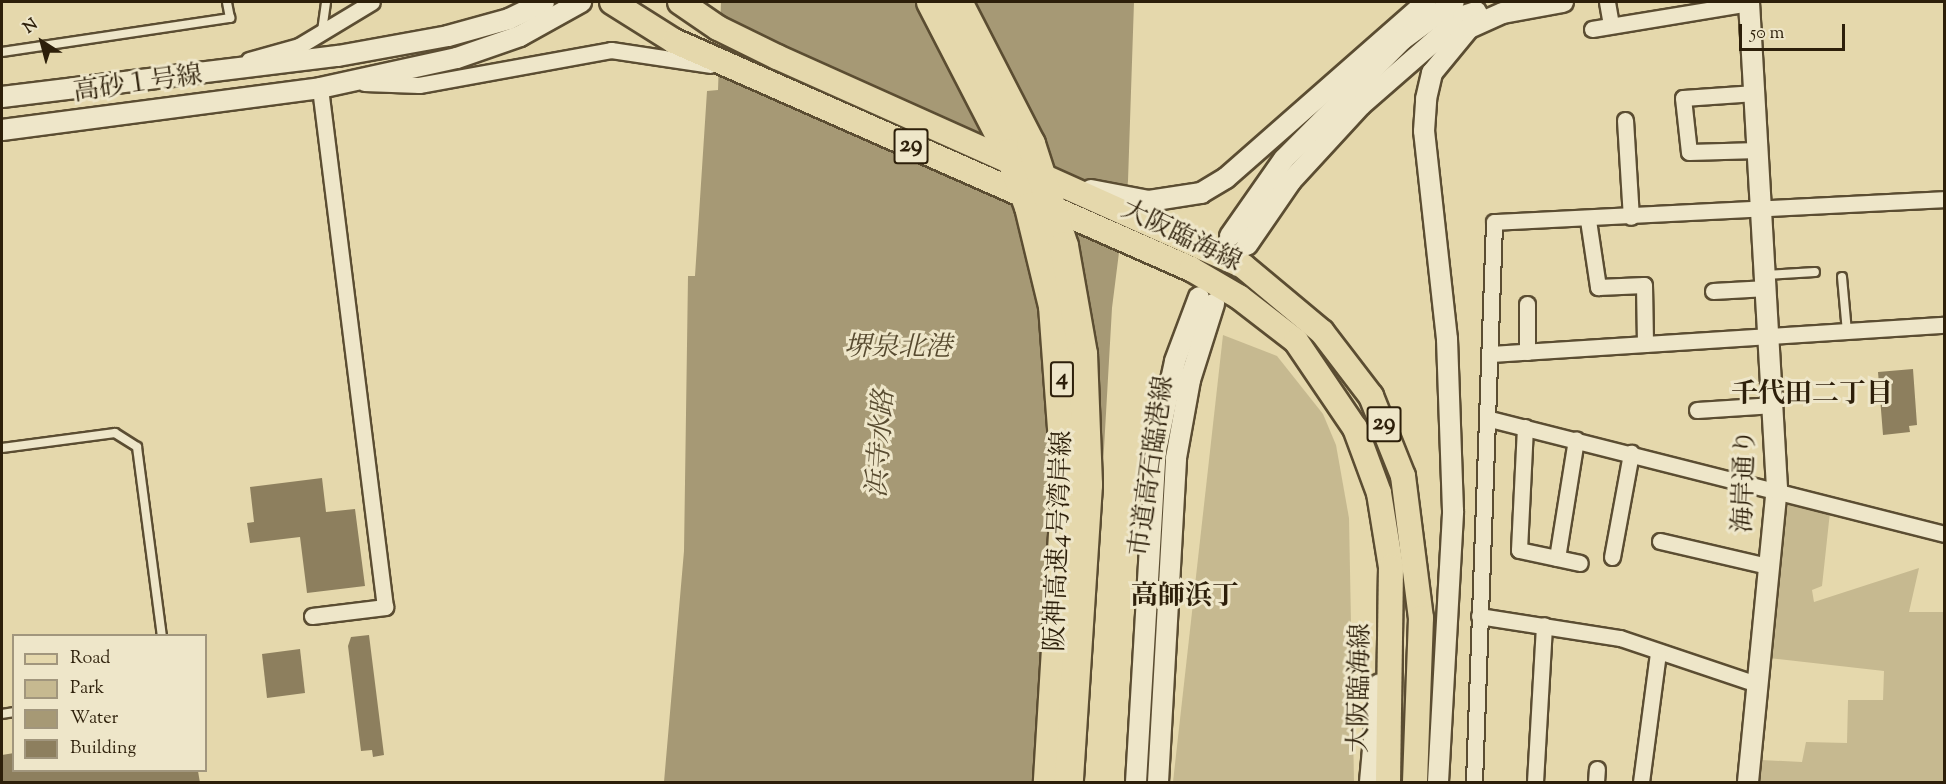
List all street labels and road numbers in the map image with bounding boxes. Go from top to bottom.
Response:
street label: 高砂１号線 [71,61,205,109]
road number: 29 [893,125,929,167]
street label: 大阪臨海線 [1116,194,1246,280]
road number: 4 [1048,358,1076,400]
street label: 市道高石臨港線 [1125,374,1181,558]
road number: 29 [1366,403,1402,445]
street label: 海岸通り [1729,428,1763,534]
street label: 阪神高速4号湾岸線 [1041,430,1079,652]
street label: 大阪臨海線 [1344,623,1378,753]

